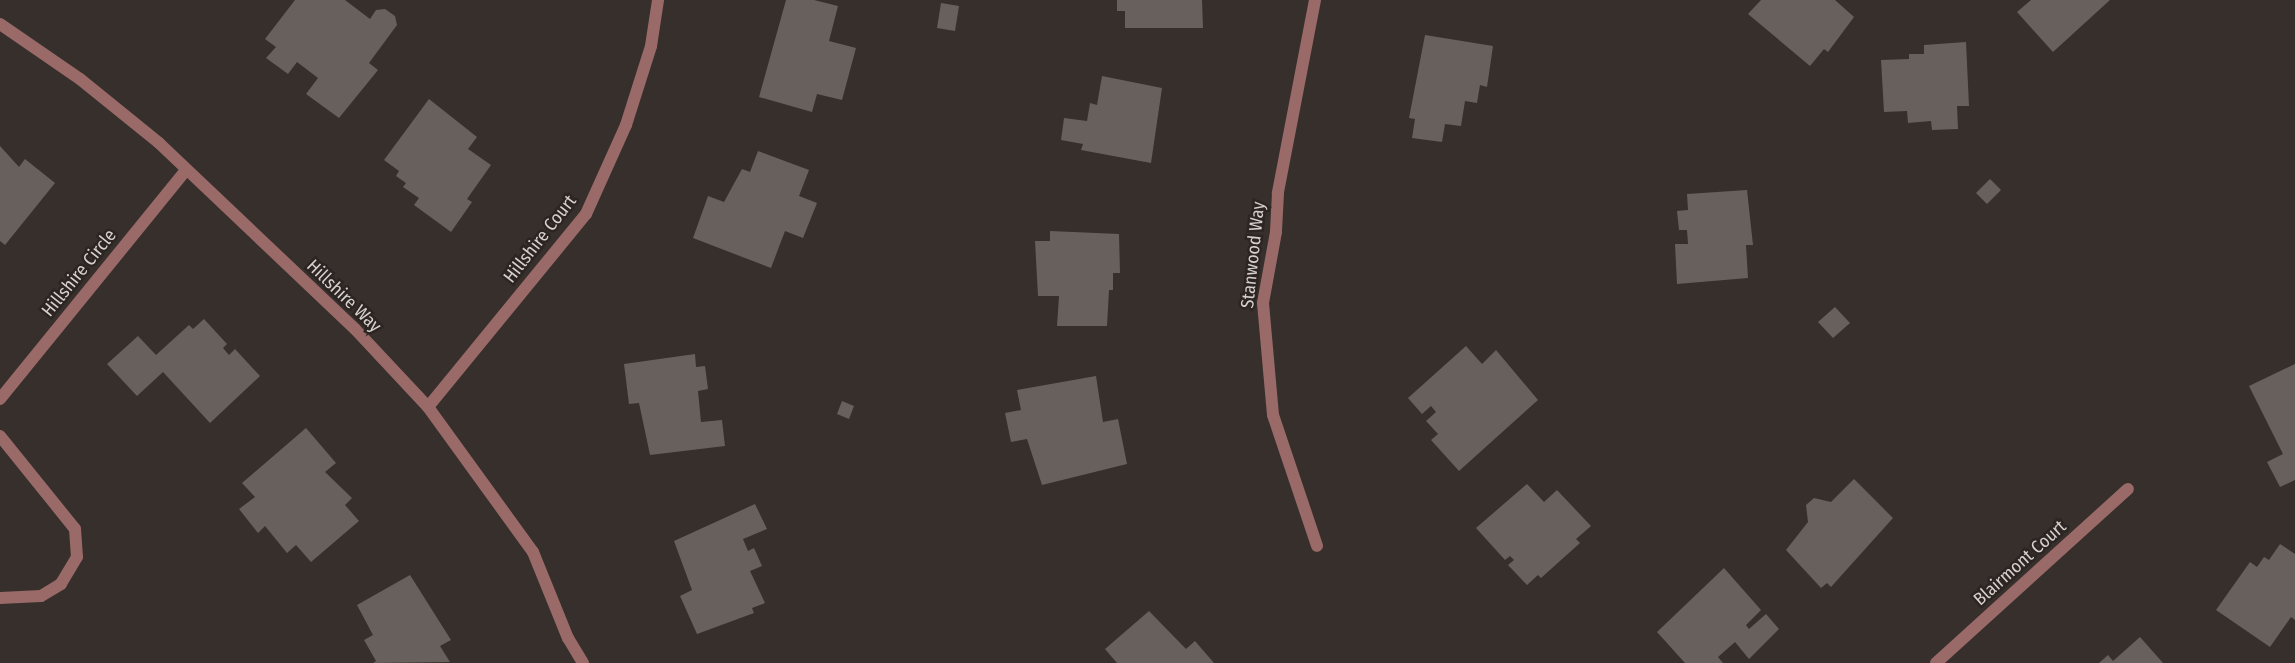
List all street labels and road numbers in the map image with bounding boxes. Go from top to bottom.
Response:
street label: Hillshire Court [499,191,581,287]
street label: Stanwood Way [1237,201,1269,309]
street label: Hillshire Circle [37,225,121,321]
street label: Hillshire Way [302,255,386,337]
street label: Blairmont Court [1969,516,2071,610]

